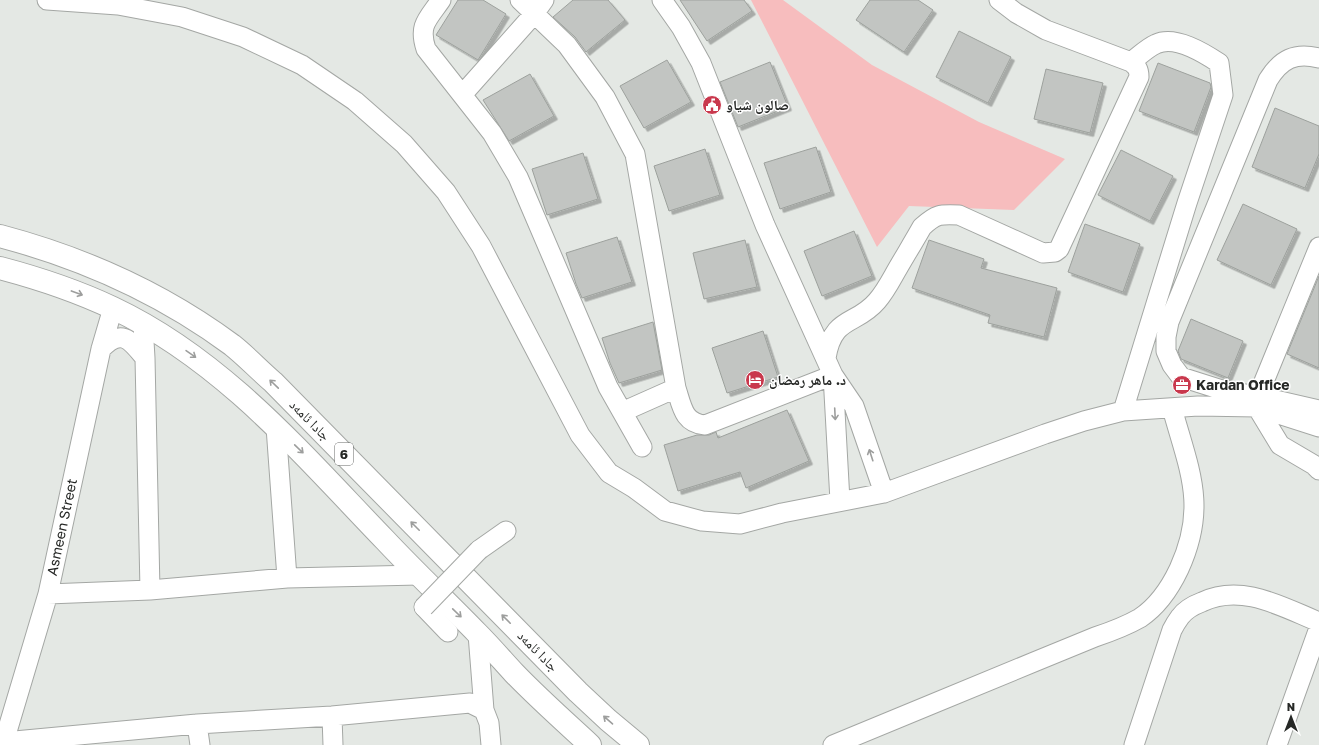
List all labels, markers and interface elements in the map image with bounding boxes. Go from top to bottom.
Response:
public building icon: صالون شياو [701,94,723,116]
place label: صالون شياو [726,96,789,114]
one-way arrow [70,290,82,298]
one-way arrow [185,350,196,359]
hotel icon: د. ماهر رمضان [744,369,766,391]
place label: د. ماهر رمضان [769,371,846,389]
office icon: Kardan Office [1171,374,1193,396]
place label: Kardan Office [1196,376,1290,393]
one-way arrow [269,379,279,389]
street label: جادا ئامەد [286,396,334,444]
one-way arrow [832,407,839,420]
road number: 6 [335,443,353,465]
one-way arrow [294,444,304,454]
one-way arrow [867,449,874,462]
street label: Asmeen Street [43,477,80,577]
one-way arrow [410,521,420,531]
one-way arrow [452,608,462,618]
one-way arrow [501,614,511,624]
street label: جادا ئامەد [514,627,562,675]
north arrow [1271,697,1311,737]
text: N [1287,700,1295,713]
one-way arrow [604,716,614,725]

